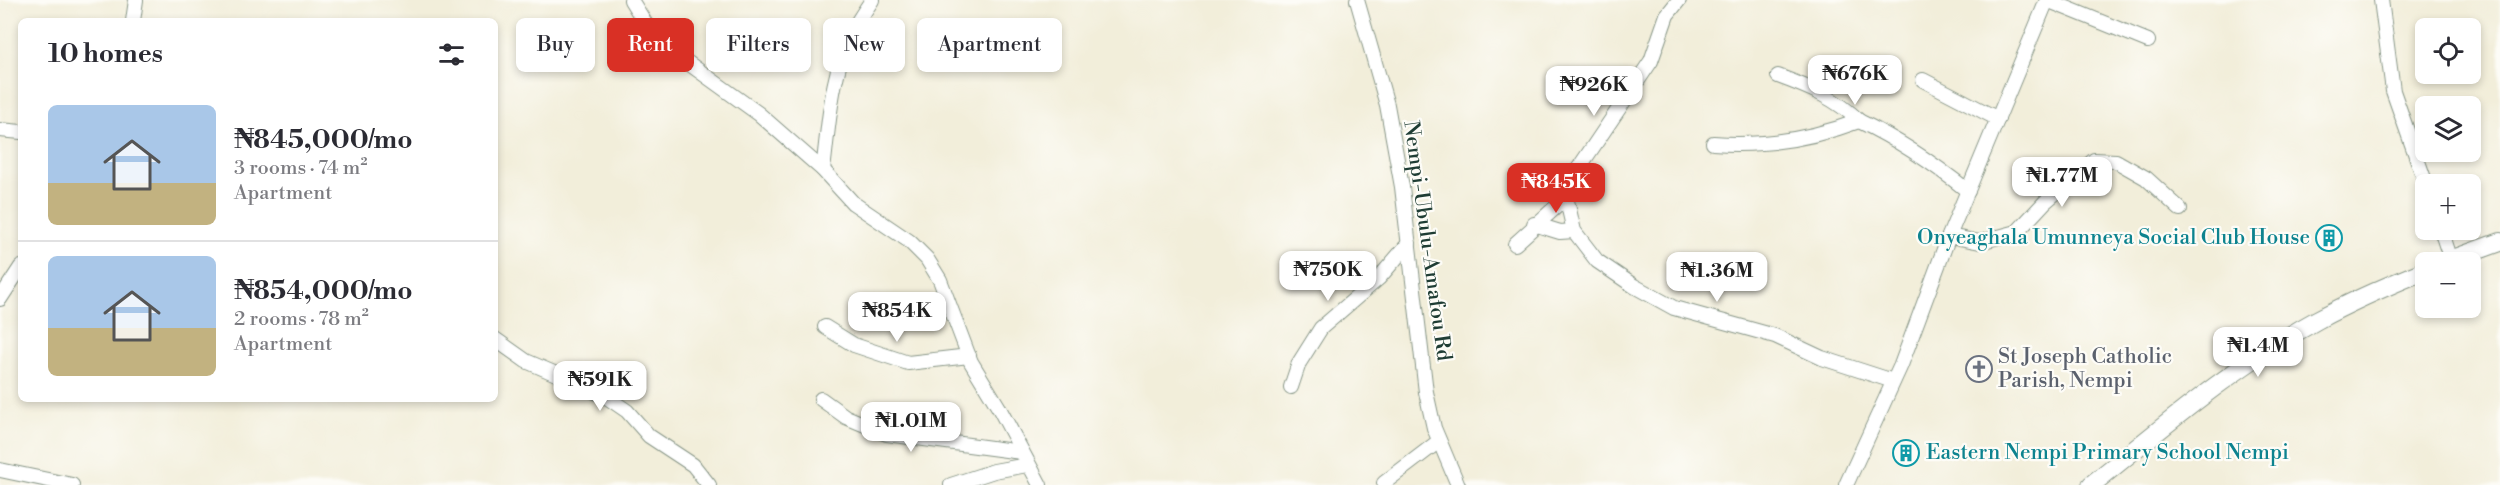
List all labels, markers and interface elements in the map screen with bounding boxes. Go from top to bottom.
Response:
chip: Buy [516,18,595,72]
chip: Rent [607,18,694,72]
chip: Filters [706,18,811,72]
chip: New [823,18,905,72]
chip: Apartment [917,18,1062,72]
map controls [2415,18,2481,318]
button: locate [2415,18,2481,84]
text: 10 homes [48,38,163,70]
icon: filters [435,38,468,71]
pin: ₦676K [1813,55,1897,106]
text: ₦676K [1822,62,1888,87]
pin: ₦926K [1552,66,1636,117]
text: ₦926K [1560,73,1628,98]
button: layers [2415,96,2481,162]
street label: Nempi-Ubulu-Amafou Rd [1397,119,1457,363]
text: ₦845,000/mo [234,124,412,156]
icon: home [96,129,168,201]
text: 3 rooms · 74 m² [234,156,367,181]
pin: ₦1.77M [2013,157,2111,208]
pin: ₦845K [1514,163,1598,214]
text: ₦1.77M [2026,164,2098,189]
text: ₦845K [1521,170,1591,195]
button: + [2415,174,2481,240]
text: Apartment [234,181,332,206]
building icon: Onyeaghala Umunneya Social Club House [2314,223,2344,253]
place label: Onyeaghala Umunneya Social Club House [1917,225,2310,251]
pin: ₦750K [1286,251,1370,302]
pin: ₦1.36M [1668,252,1766,303]
button: − [2415,252,2481,318]
text: ₦750K [1293,258,1363,283]
text: ₦1.36M [1680,259,1754,284]
text: ₦854,000/mo [234,275,412,307]
icon: home [96,280,168,352]
pin: ₦854K [855,292,939,343]
text: ₦854K [862,299,932,324]
text: 2 rooms · 78 m² [234,307,369,332]
pin: ₦1.4M [2216,327,2300,378]
text: Apartment [234,332,332,357]
text: ₦1.4M [2227,334,2289,359]
place label: St Joseph Catholic Parish, Nempi [1998,344,2172,394]
church icon: St Joseph Catholic Parish, Nempi [1964,354,1994,384]
pin: ₦591K [558,361,642,412]
text: ₦591K [568,368,632,393]
pin: ₦1.01M [862,402,960,453]
text: ₦1.01M [875,409,947,434]
building icon: Eastern Nempi Primary School Nempi [1891,438,1921,468]
place label: Eastern Nempi Primary School Nempi [1926,440,2289,466]

